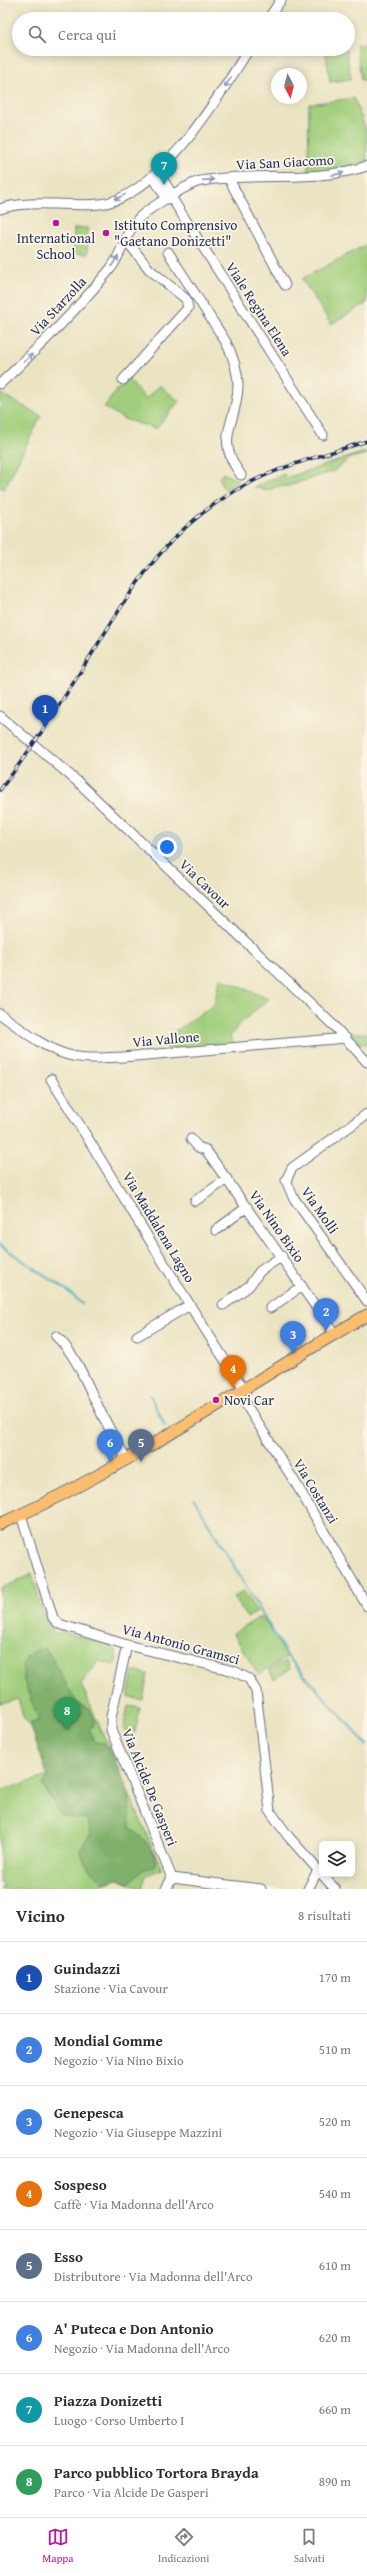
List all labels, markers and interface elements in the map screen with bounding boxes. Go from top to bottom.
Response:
search box [12,12,355,56]
icon: search [26,23,48,45]
text: Cerca qui [58,24,116,45]
north arrow [271,68,307,104]
one-way arrow [224,76,232,87]
street label: Via San Giacomo [236,149,334,175]
pin: 7 [151,152,177,185]
one-way arrow [331,169,344,177]
one-way arrow [202,177,215,184]
one-way arrow [115,194,127,201]
place label: Istituto Comprensivo "Gaetano Donizetti" [114,215,237,251]
marker: International School [51,218,61,228]
place label: International School [17,228,95,264]
marker: Istituto Comprensivo "Gaetano Donizetti" [101,228,111,238]
one-way arrow [111,256,119,267]
street label: Viale Regina Elena [221,258,297,360]
street label: Via Starzolla [25,272,91,340]
one-way arrow [23,353,34,362]
pin: 1 [32,695,58,728]
your location [157,837,177,857]
street label: Via Cavour [175,855,235,914]
street label: Via Vallone [132,1026,201,1052]
street label: Via Maddalena Lagno [118,1168,200,1286]
street label: Via Molli [297,1182,343,1238]
street label: Via Nino Bixio [245,1186,309,1266]
pin: 2 [313,1298,339,1331]
pin: 3 [280,1321,306,1354]
pin: 4 [220,1355,246,1388]
place label: Novi Car [224,1390,274,1410]
marker: Novi Car [211,1395,221,1405]
pin: 6 [97,1429,123,1462]
pin: 5 [128,1429,154,1462]
street label: Via Costanzi [289,1455,343,1527]
street label: Via Antonio Gramsci [120,1619,242,1669]
pin: 8 [54,1697,80,1730]
street label: Via Alcide De Gasperi [117,1725,183,1849]
map controls [319,1841,355,1877]
button: layers [319,1841,355,1877]
text: Vicino [16,1903,65,1928]
text: 8 risultati [298,1906,351,1925]
text: Guindazzi [54,1958,120,1979]
text: 1 [26,1968,32,1987]
text: 170 m [319,1968,351,1987]
text: Stazione · Via Cavour [54,1979,168,1998]
text: Mondial Gomme [54,2030,163,2051]
text: 2 [26,2040,32,2059]
text: 510 m [319,2040,351,2059]
text: Negozio · Via Nino Bixio [54,2051,184,2070]
text: Genepesca [54,2102,124,2123]
text: 3 [26,2112,32,2131]
text: 520 m [319,2112,351,2131]
text: Negozio · Via Giuseppe Mazzini [54,2123,222,2142]
text: Sospeso [54,2174,107,2195]
text: 4 [26,2184,32,2203]
text: 540 m [319,2184,351,2203]
text: Caffè · Via Madonna dell'Arco [54,2195,214,2214]
text: Esso [54,2246,83,2267]
text: 5 [26,2256,32,2275]
text: 610 m [319,2256,351,2275]
text: Distributore · Via Madonna dell'Arco [54,2267,253,2286]
text: A' Puteca e Don Antonio [54,2318,214,2339]
text: 6 [26,2328,32,2347]
text: 620 m [319,2328,351,2347]
text: Negozio · Via Madonna dell'Arco [54,2339,230,2358]
text: Piazza Donizetti [54,2390,162,2411]
text: 7 [26,2400,32,2419]
text: 660 m [319,2400,351,2419]
text: Luogo · Corso Umberto I [54,2411,184,2430]
text: Parco pubblico Tortora Brayda [54,2462,259,2483]
text: 8 [26,2472,32,2491]
text: 890 m [319,2472,351,2491]
text: Parco · Via Alcide De Gasperi [54,2483,209,2502]
tab: Mappa [42,2526,74,2566]
tab: Indicazioni [158,2526,209,2566]
tab: Salvati [294,2526,325,2566]

